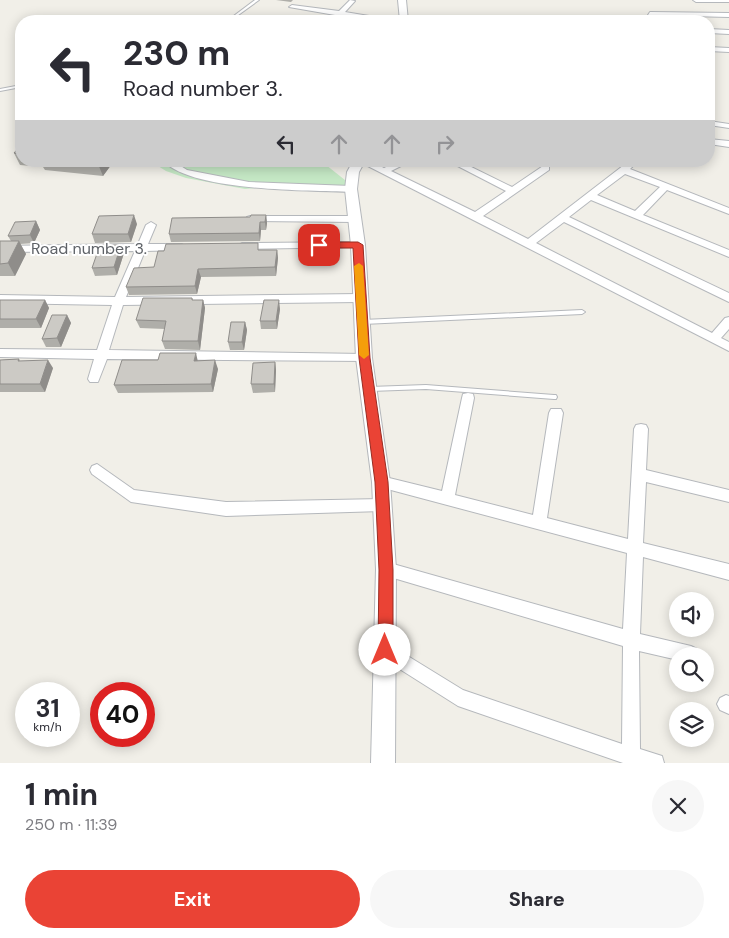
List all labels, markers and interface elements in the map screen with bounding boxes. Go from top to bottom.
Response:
text: 230 m [123,30,230,76]
icon: left [40,35,105,100]
text: Road number 3. [123,74,283,103]
icon: left [272,130,300,158]
icon: ahead [325,130,353,158]
icon: ahead [378,130,406,158]
icon: right [431,130,459,158]
pin [298,224,340,266]
icon: arrive [305,231,333,259]
street label: Road number 3. [31,238,147,259]
map controls [669,592,714,747]
button: sound [669,592,714,637]
position arrow [358,623,410,675]
button: search [669,647,714,692]
speed limit sign: 40 [90,682,155,747]
text: 31 [35,692,59,725]
button: layers [669,702,714,747]
text: km/h [33,719,62,735]
text: 1 min [25,775,98,814]
button: close [652,780,704,832]
text: 250 m · 11:39 [25,814,117,835]
button: Exit [25,870,360,928]
button: Share [370,870,704,928]

